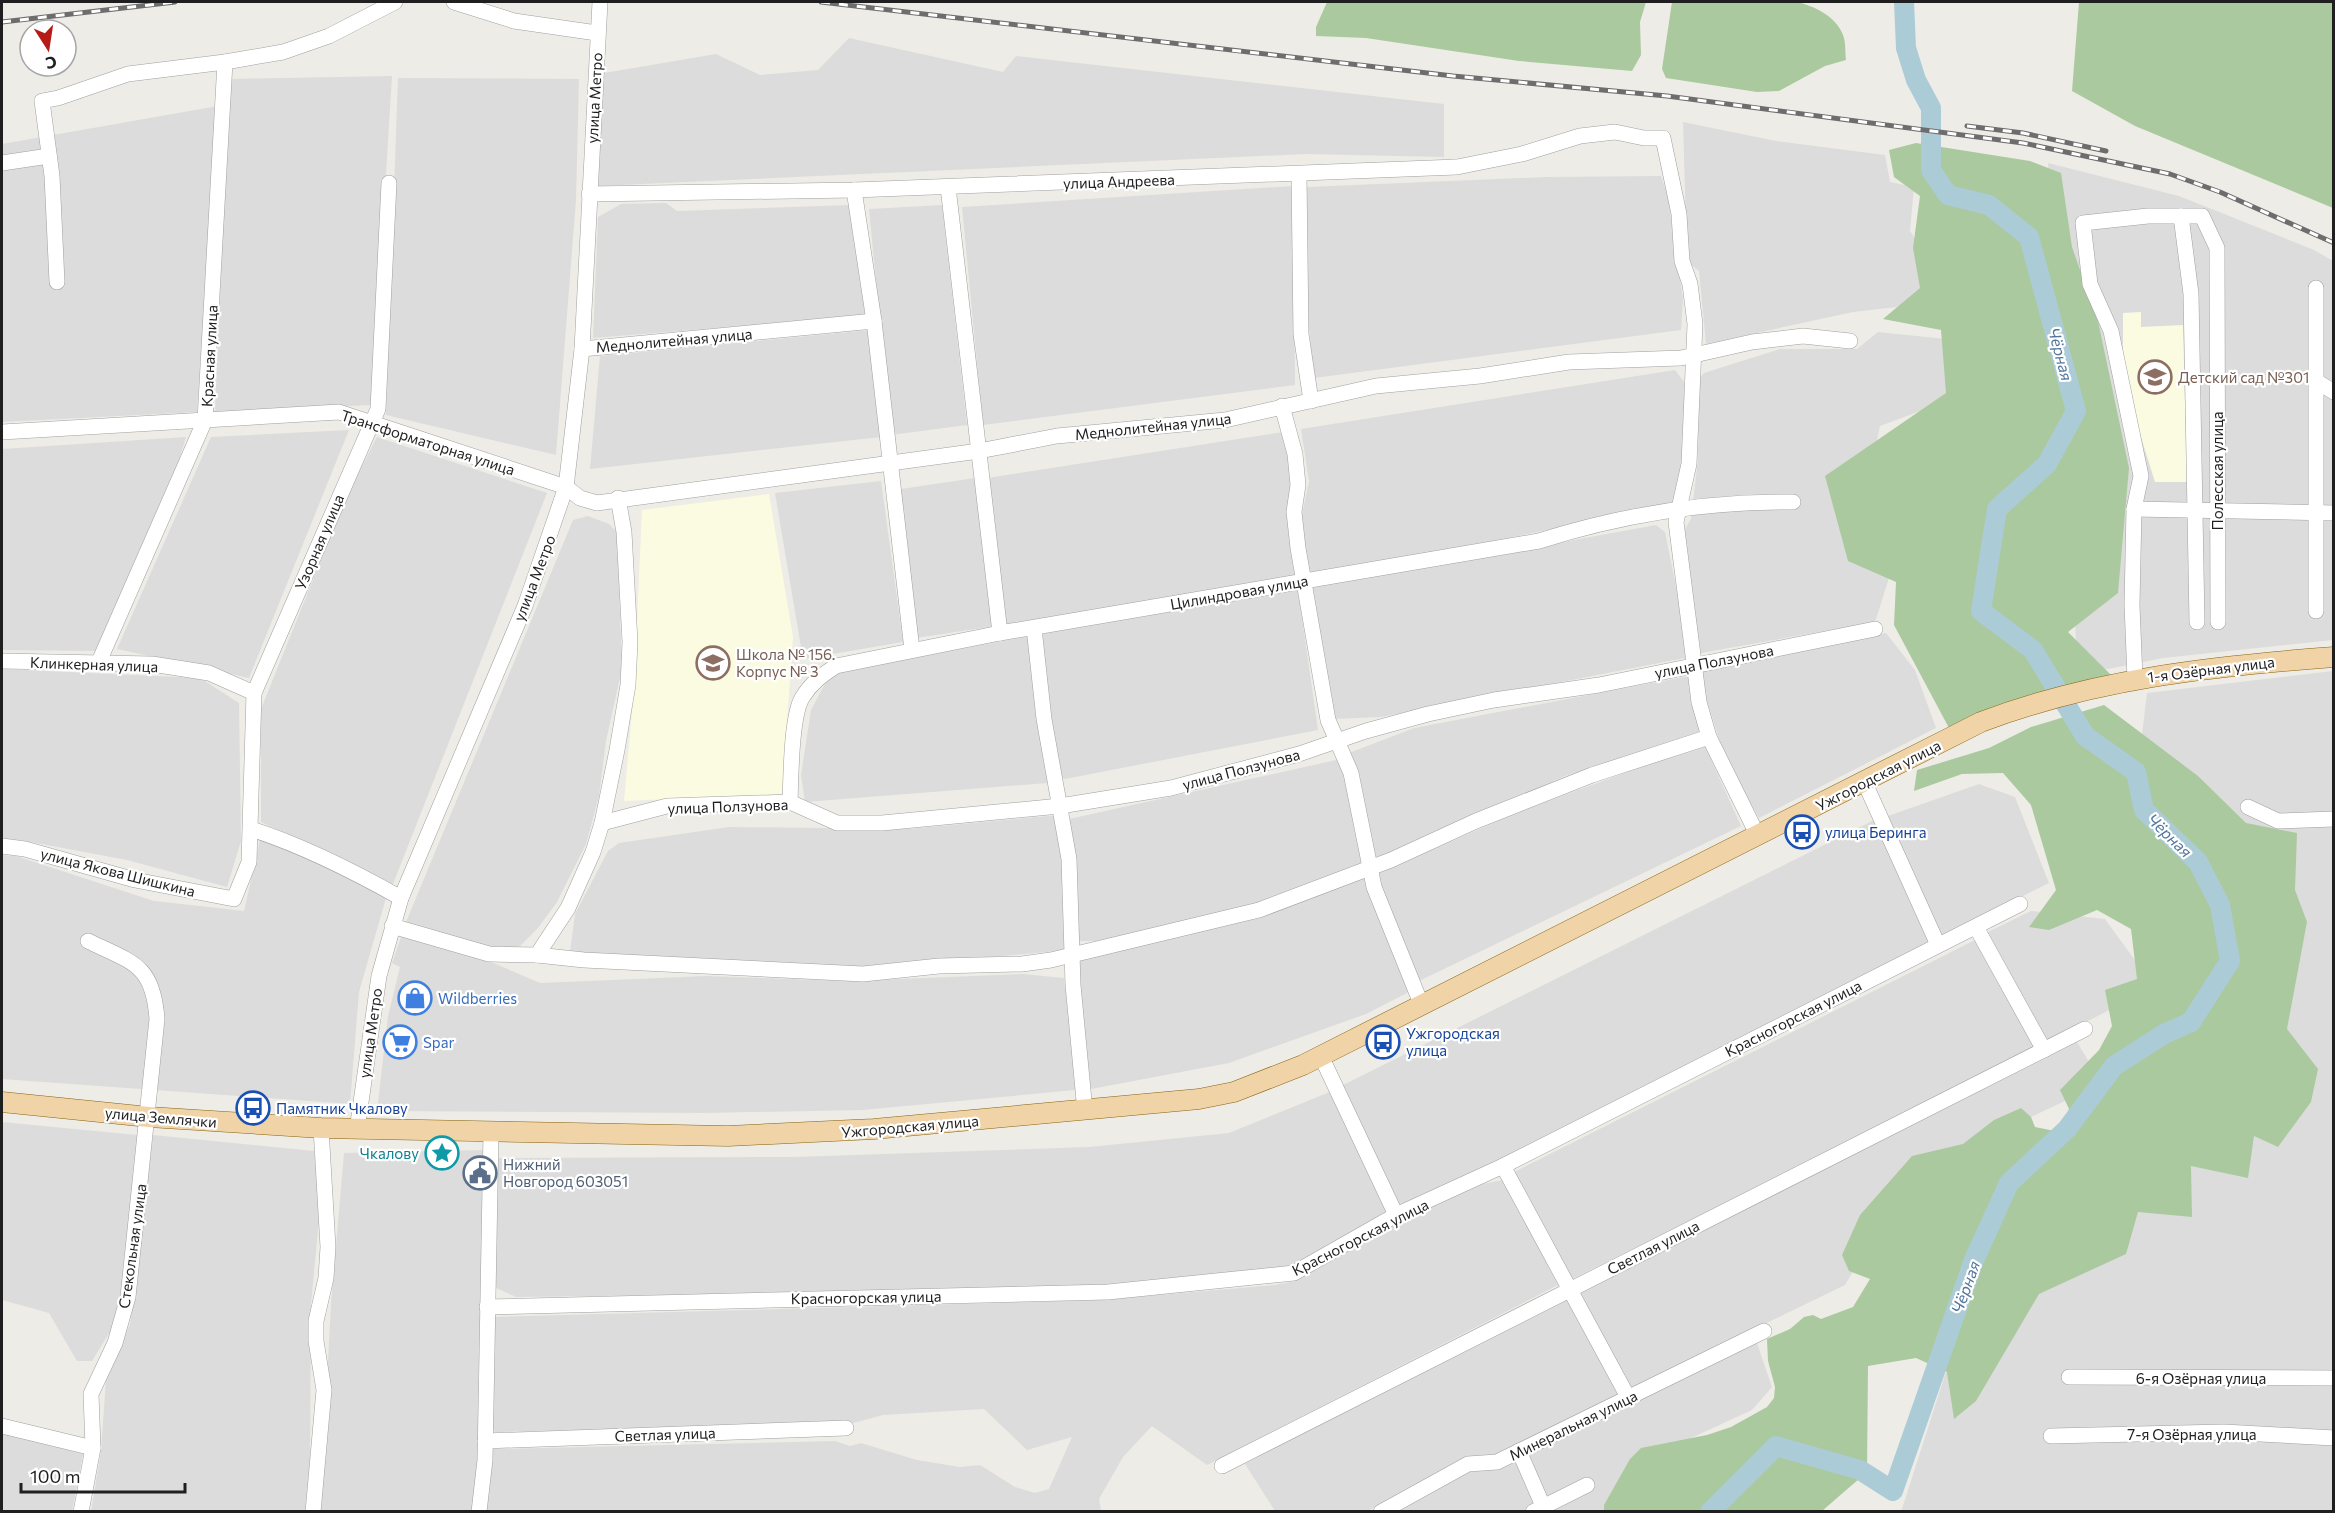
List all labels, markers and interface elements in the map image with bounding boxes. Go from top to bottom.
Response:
north arrow [18,18,78,78]
street label: улица Метро [583,52,605,144]
text: С [44,53,59,74]
street label: улица Андреева [1063,170,1175,192]
street label: Красная улица [197,305,221,407]
street label: Меднолитейная улица [595,324,753,356]
water label: Чёрная [2045,325,2077,383]
school or university icon: Детский сад №301 [2137,359,2173,395]
place label: Детский сад №301 [2178,368,2309,386]
street label: Трансформаторная улица [339,405,517,479]
street label: Меднолитейная улица [1074,409,1232,443]
street label: Полесская улица [2208,411,2226,531]
street label: Узорная улица [291,491,347,593]
street label: улица Метро [509,532,559,624]
street label: Цилиндровая улица [1169,571,1309,613]
street label: улица Ползунова [1653,641,1775,681]
school or university icon: Школа № 156. Корпус № 3 [695,645,731,681]
place label: Школа № 156. Корпус № 3 [736,645,835,680]
street label: 1-я Озёрная улица [2146,652,2276,686]
street label: Клинкерная улица [30,653,158,675]
street label: Ужгородская улица [1812,736,1944,814]
street label: улица Ползунова [1180,745,1302,793]
street label: улица Ползунова [667,795,789,817]
water label: Чёрная [2144,809,2196,861]
bus stop icon: улица Беринга [1784,814,1820,850]
place label: улица Беринга [1825,823,1927,841]
street label: улица Якова Шишкина [39,844,197,900]
street label: Красногорская улица [1722,976,1864,1060]
shop icon: Wildberries [397,980,433,1016]
street label: улица Метро [355,987,385,1079]
place label: Wildberries [438,989,517,1007]
supermarket icon: Spar [382,1024,418,1060]
bus stop icon: Ужгородская улица [1365,1024,1401,1060]
place label: Ужгородская улица [1406,1024,1500,1059]
place label: Spar [423,1033,455,1051]
bus stop icon: Памятник Чкалову [235,1090,271,1126]
place label: Памятник Чкалову [276,1099,408,1117]
street label: улица Землячки [104,1103,218,1131]
street label: Ужгородская улица [841,1111,979,1141]
place icon: Чкалову [424,1135,460,1171]
place label: Чкалову [360,1144,419,1162]
public building icon: Нижний Новгород 603051 [462,1155,498,1191]
place label: Нижний Новгород 603051 [503,1155,628,1190]
street label: Стекольная улица [114,1182,150,1310]
street label: Красногорская улица [1289,1195,1431,1279]
street label: Светлая улица [1604,1216,1702,1278]
water label: Чёрная [1947,1258,1983,1316]
street label: Красногорская улица [790,1287,942,1307]
street label: 6-я Озёрная улица [2136,1369,2266,1387]
street label: Минеральная улица [1506,1386,1640,1464]
street label: Светлая улица [614,1423,716,1445]
street label: 7-я Озёрная улица [2127,1425,2257,1443]
scale bar [21,1456,184,1494]
text: 100 m [30,1465,80,1487]

